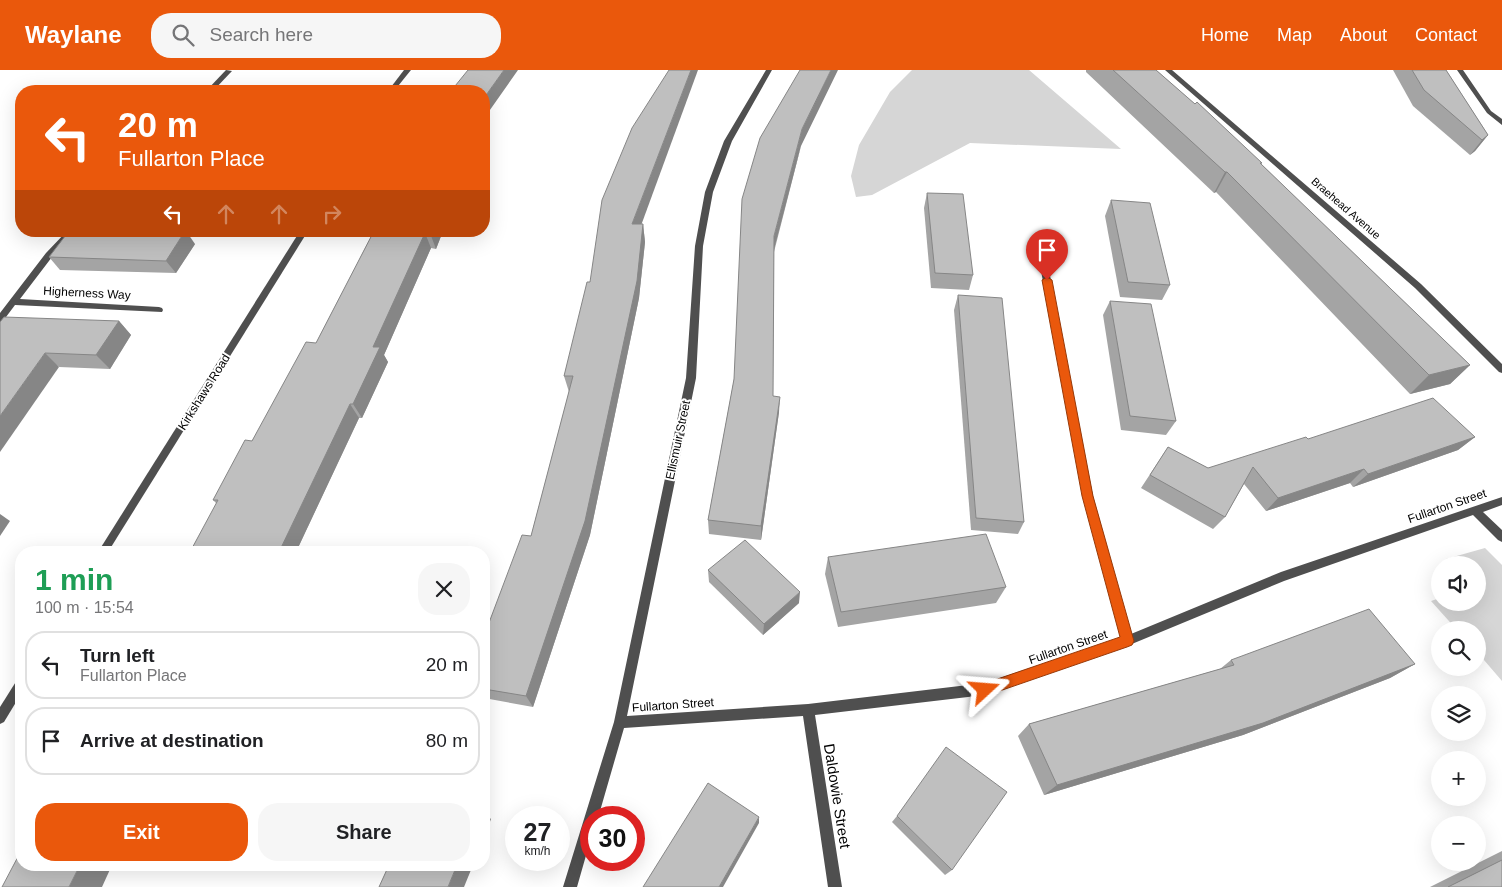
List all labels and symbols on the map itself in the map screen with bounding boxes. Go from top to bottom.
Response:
street label: Braehead Avenue [1309,175,1383,241]
pin [1026,229,1068,280]
street label: Higherness Way [43,284,131,302]
street label: Kirkshaws Road [175,352,233,432]
street label: Ellismuir Street [663,398,693,481]
street label: Fullarton Street [1406,486,1489,526]
street label: Fullarton Street [1027,627,1110,667]
position arrow [958,663,1010,715]
street label: Fullarton Street [632,695,715,715]
street label: Daldowie Street [821,742,854,850]
speed limit sign: 30 [580,806,645,871]

